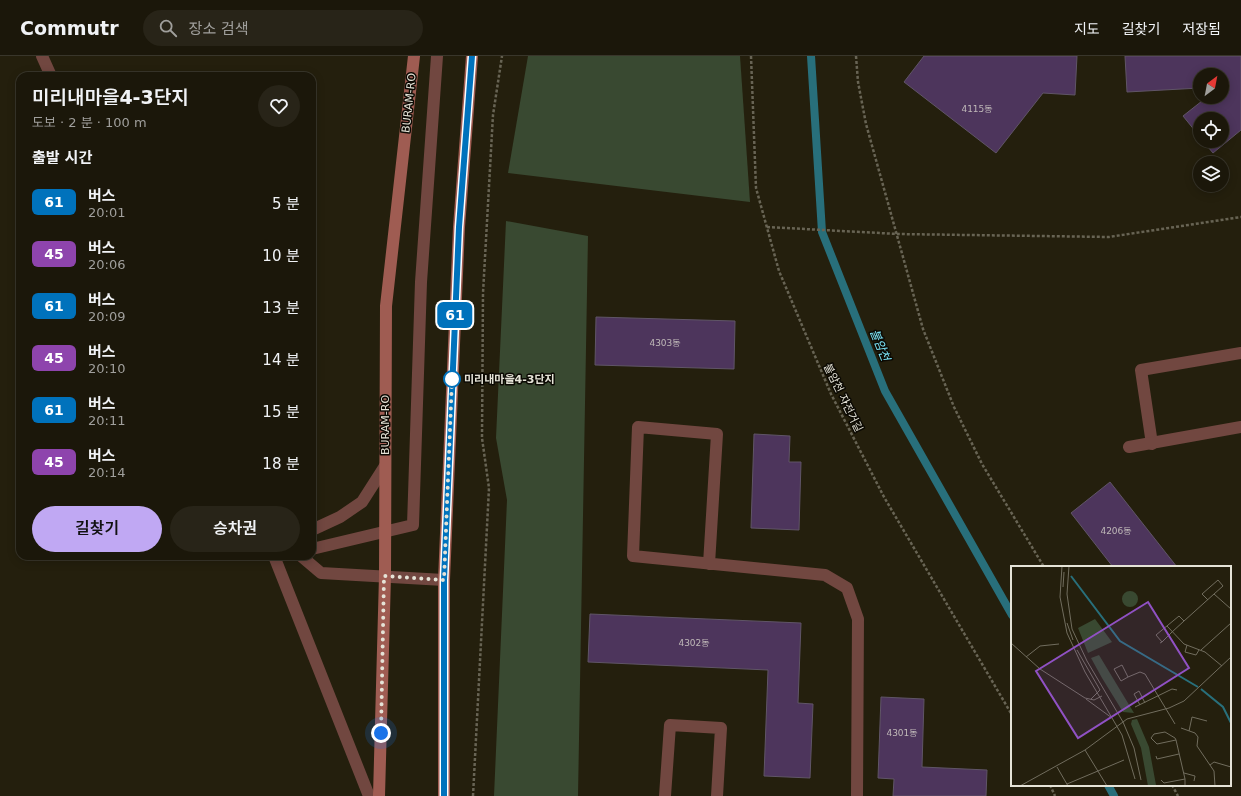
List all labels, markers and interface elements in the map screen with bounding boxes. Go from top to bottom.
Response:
search box [143,10,423,46]
text: Commutr [20,17,119,39]
icon: search [157,17,179,39]
text: 장소 검색 [189,20,249,38]
text: 지도 [1074,21,1100,37]
text: 길찾기 [1122,21,1160,37]
text: 저장됨 [1182,21,1221,37]
north arrow [1193,68,1229,104]
map controls [1193,68,1229,192]
street label: BURAM-RO [399,72,419,134]
button: heart [258,85,300,127]
text: 미리내마을4-3단지 [32,86,189,108]
house number: 4115동 [961,104,993,114]
button: locate [1193,112,1229,148]
text: 도보 · 2 분 · 100 m [32,115,147,130]
text: 출발 시간 [32,149,92,167]
button: layers [1193,156,1229,192]
text: 버스 [88,187,116,205]
text: 61 [44,194,64,210]
text: 5 분 [272,195,300,213]
text: 20:01 [88,205,125,220]
text: 버스 [88,239,116,257]
text: 45 [44,246,64,262]
text: 10 분 [262,247,300,265]
text: 20:06 [88,257,125,272]
text: 버스 [88,291,116,309]
text: 61 [44,298,64,314]
text: 13 분 [262,299,300,317]
line badge: 61 [437,302,473,328]
text: 61 [445,307,465,323]
text: 20:09 [88,309,125,324]
water label: 불암천 [867,327,893,365]
house number: 4303동 [649,338,681,348]
text: 버스 [88,343,116,361]
text: 45 [44,350,64,366]
text: 14 분 [262,351,300,369]
text: 20:10 [88,361,125,376]
street label: 불암천 자전거길 [821,362,865,434]
marker: 미리내마을4-3단지 [443,370,461,388]
place label: 미리내마을4-3단지 [464,373,555,386]
text: 버스 [88,395,116,413]
street label: BURAM-RO [379,395,392,455]
text: 61 [44,402,64,418]
text: 15 분 [262,403,300,421]
text: 20:11 [88,413,125,428]
text: 버스 [88,447,116,465]
text: 45 [44,454,64,470]
text: 18 분 [262,455,300,473]
text: 20:14 [88,465,125,480]
button: 길찾기 [32,506,162,552]
button: 승차권 [170,506,300,552]
house number: 4206동 [1100,526,1132,536]
inset map [1011,566,1231,786]
house number: 4302동 [678,638,710,648]
your location [371,723,391,743]
house number: 4301동 [886,728,918,738]

